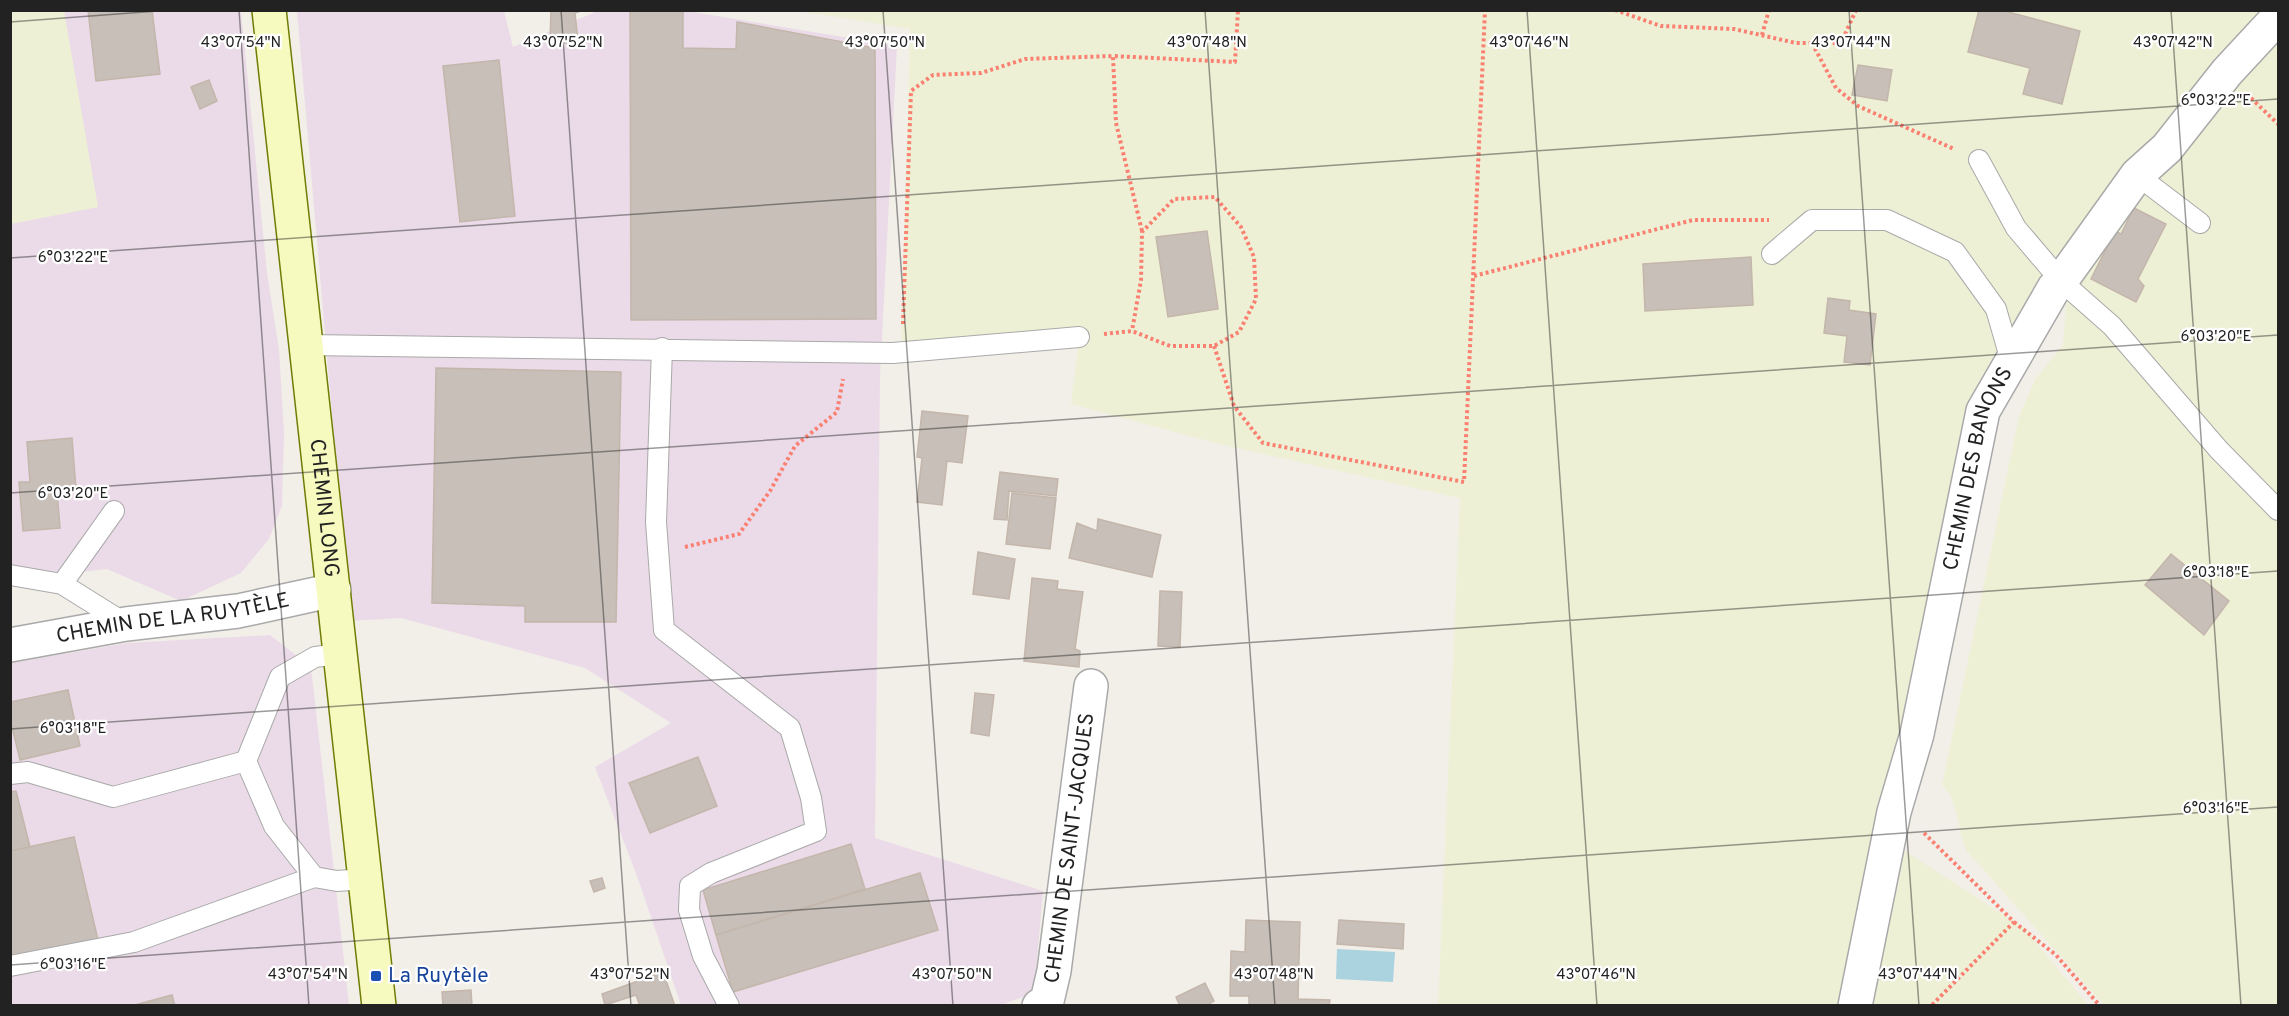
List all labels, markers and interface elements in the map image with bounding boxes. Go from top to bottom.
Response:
text: 43°07'54"N [201,34,281,53]
text: 43°07'52"N [523,34,603,53]
text: 43°07'50"N [845,34,925,53]
text: 43°07'48"N [1167,34,1247,53]
text: 43°07'46"N [1489,34,1569,53]
text: 43°07'44"N [1811,34,1891,53]
text: 43°07'42"N [2133,34,2213,53]
text: 6°03'22"E [2181,92,2251,111]
text: 6°03'22"E [38,249,108,268]
text: 6°03'20"E [2181,328,2251,347]
street label: CHEMIN DES BANONS [1937,362,2019,573]
street label: CHEMIN LONG [303,437,345,579]
text: 6°03'20"E [38,485,108,504]
text: 6°03'18"E [2183,564,2249,583]
street label: CHEMIN DE LA RUYTÈLE [54,587,292,650]
street label: CHEMIN DE SAINT-JACQUES [1038,711,1101,986]
text: 6°03'18"E [40,720,106,739]
text: 6°03'16"E [2183,800,2249,819]
text: 6°03'16"E [40,956,106,975]
place label: La Ruytèle [388,963,489,990]
text: 43°07'54"N [268,966,348,985]
text: 43°07'52"N [590,966,670,985]
text: 43°07'50"N [912,966,992,985]
text: 43°07'48"N [1234,966,1314,985]
text: 43°07'46"N [1556,966,1636,985]
text: 43°07'44"N [1878,966,1958,985]
marker: La Ruytèle [369,969,383,983]

